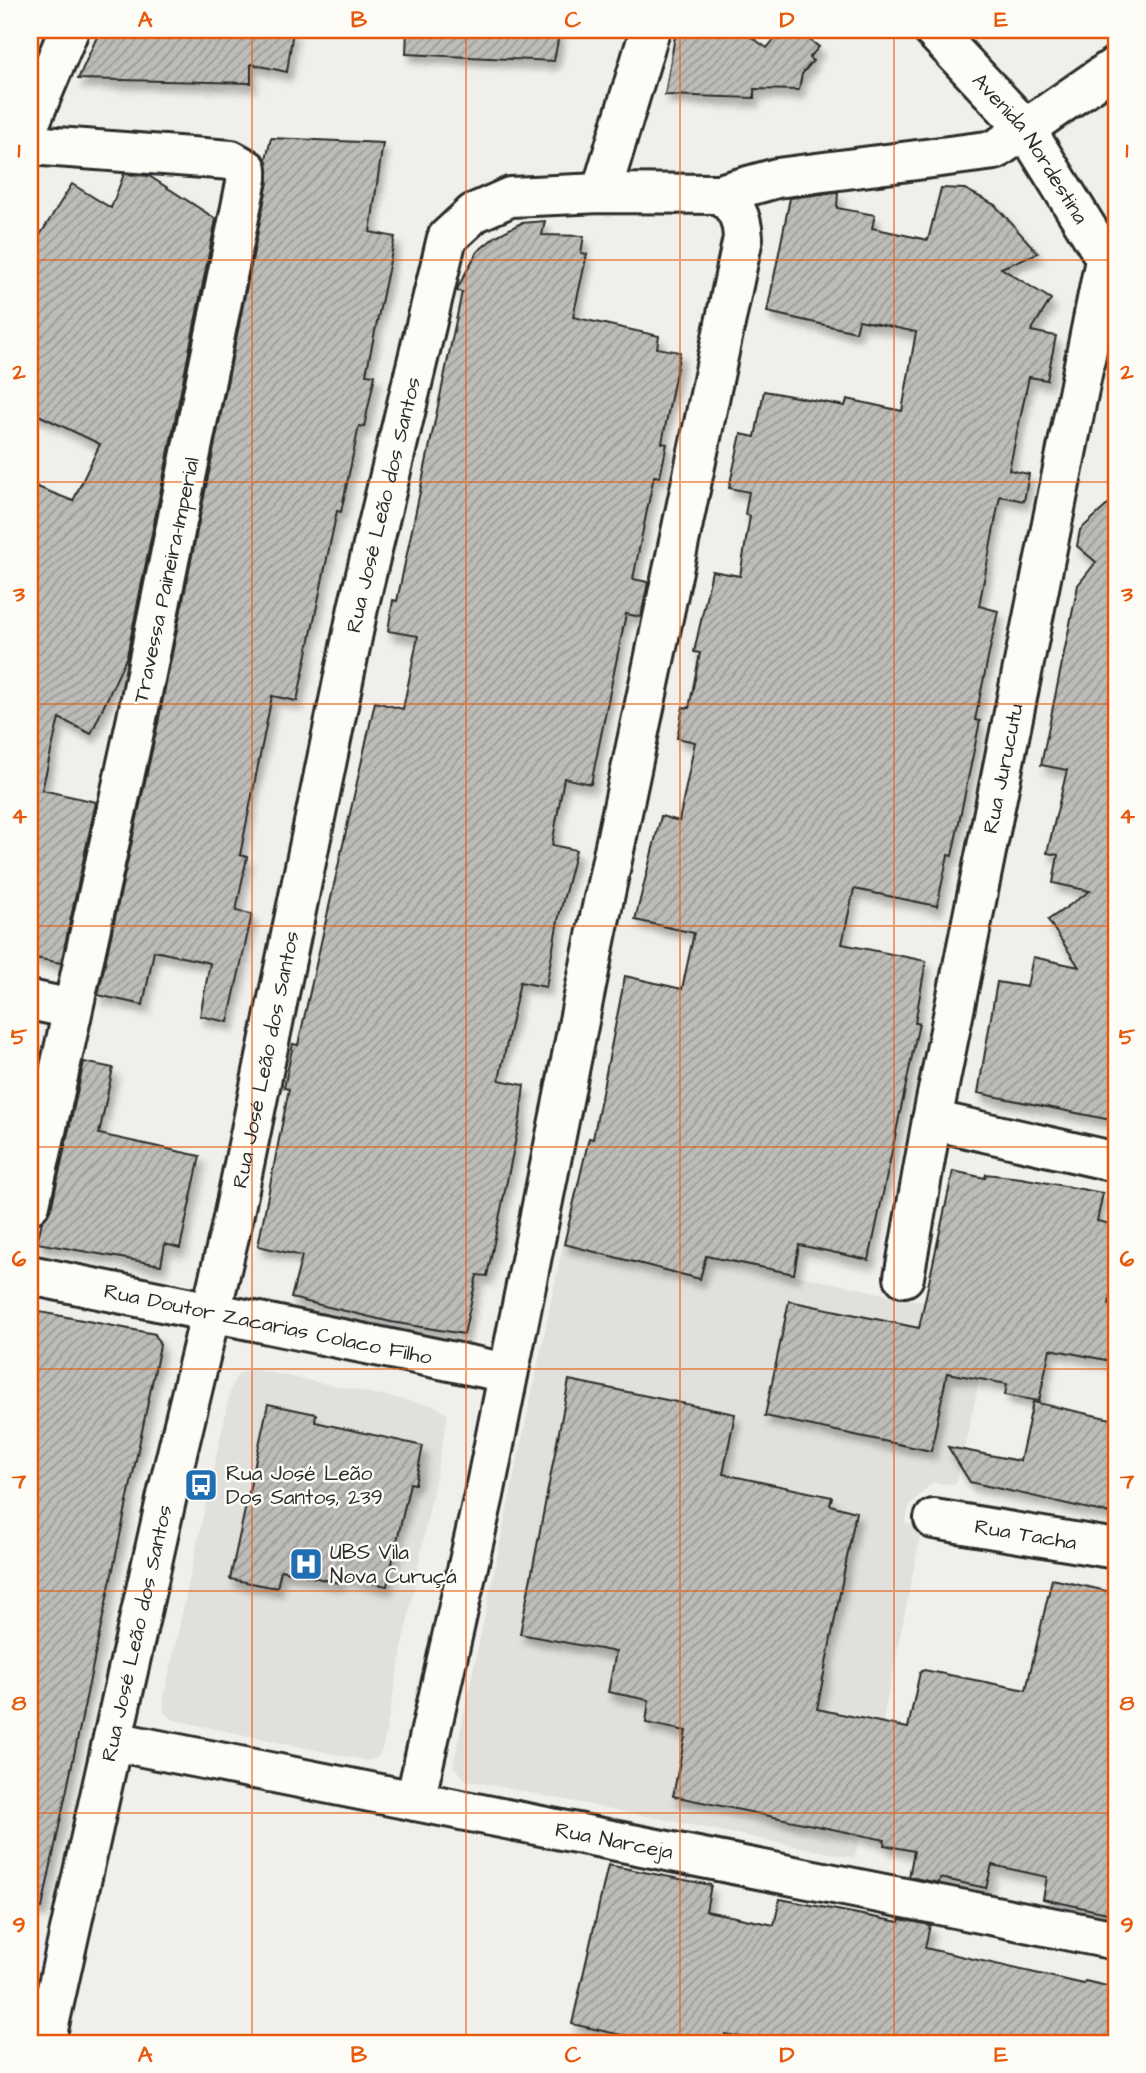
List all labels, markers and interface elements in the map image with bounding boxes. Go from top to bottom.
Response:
text: A [138,4,153,36]
text: B [351,4,368,36]
text: C [565,4,582,36]
text: D [780,4,795,36]
text: E [994,4,1008,36]
street label: Avenida Nordestina [965,67,1095,230]
text: 1 [18,134,21,166]
text: 1 [1126,134,1129,166]
text: 2 [11,356,26,388]
text: 2 [1119,356,1134,388]
street label: Rua José Leão dos Santos [339,374,428,635]
street label: Travessa Paineira-Imperial [126,455,208,706]
text: 3 [12,578,25,610]
text: 3 [1120,578,1133,610]
street label: Rua Jurucutu [976,701,1030,836]
text: 4 [11,800,27,832]
text: 4 [1119,800,1135,832]
street label: Rua José Leão dos Santos [226,928,307,1191]
text: 5 [11,1021,28,1053]
text: 5 [1119,1021,1136,1053]
text: 6 [12,1243,27,1275]
text: 6 [1120,1243,1135,1275]
street label: Rua Doutor Zacarias Colaco Filho [101,1277,435,1372]
place label: Rua José Leão Dos Santos, 239 [226,1459,383,1512]
text: 7 [11,1465,27,1497]
text: 7 [1119,1465,1135,1497]
bus stop icon: Rua José Leão Dos Santos, 239 [182,1466,220,1504]
street label: Rua José Leão dos Santos [94,1502,179,1764]
street label: Rua Tacha [973,1512,1079,1557]
place label: UBS Vila Nova Curuçá [330,1538,457,1591]
hospital icon: UBS Vila Nova Curuçá [287,1545,325,1583]
text: 8 [12,1687,27,1719]
text: 8 [1120,1687,1135,1719]
street label: Rua Narceja [553,1815,676,1867]
text: 9 [12,1909,26,1941]
text: 9 [1120,1909,1134,1941]
text: A [138,2039,153,2071]
text: B [351,2039,368,2071]
text: C [565,2039,582,2071]
text: D [780,2039,795,2071]
text: E [994,2039,1008,2071]

